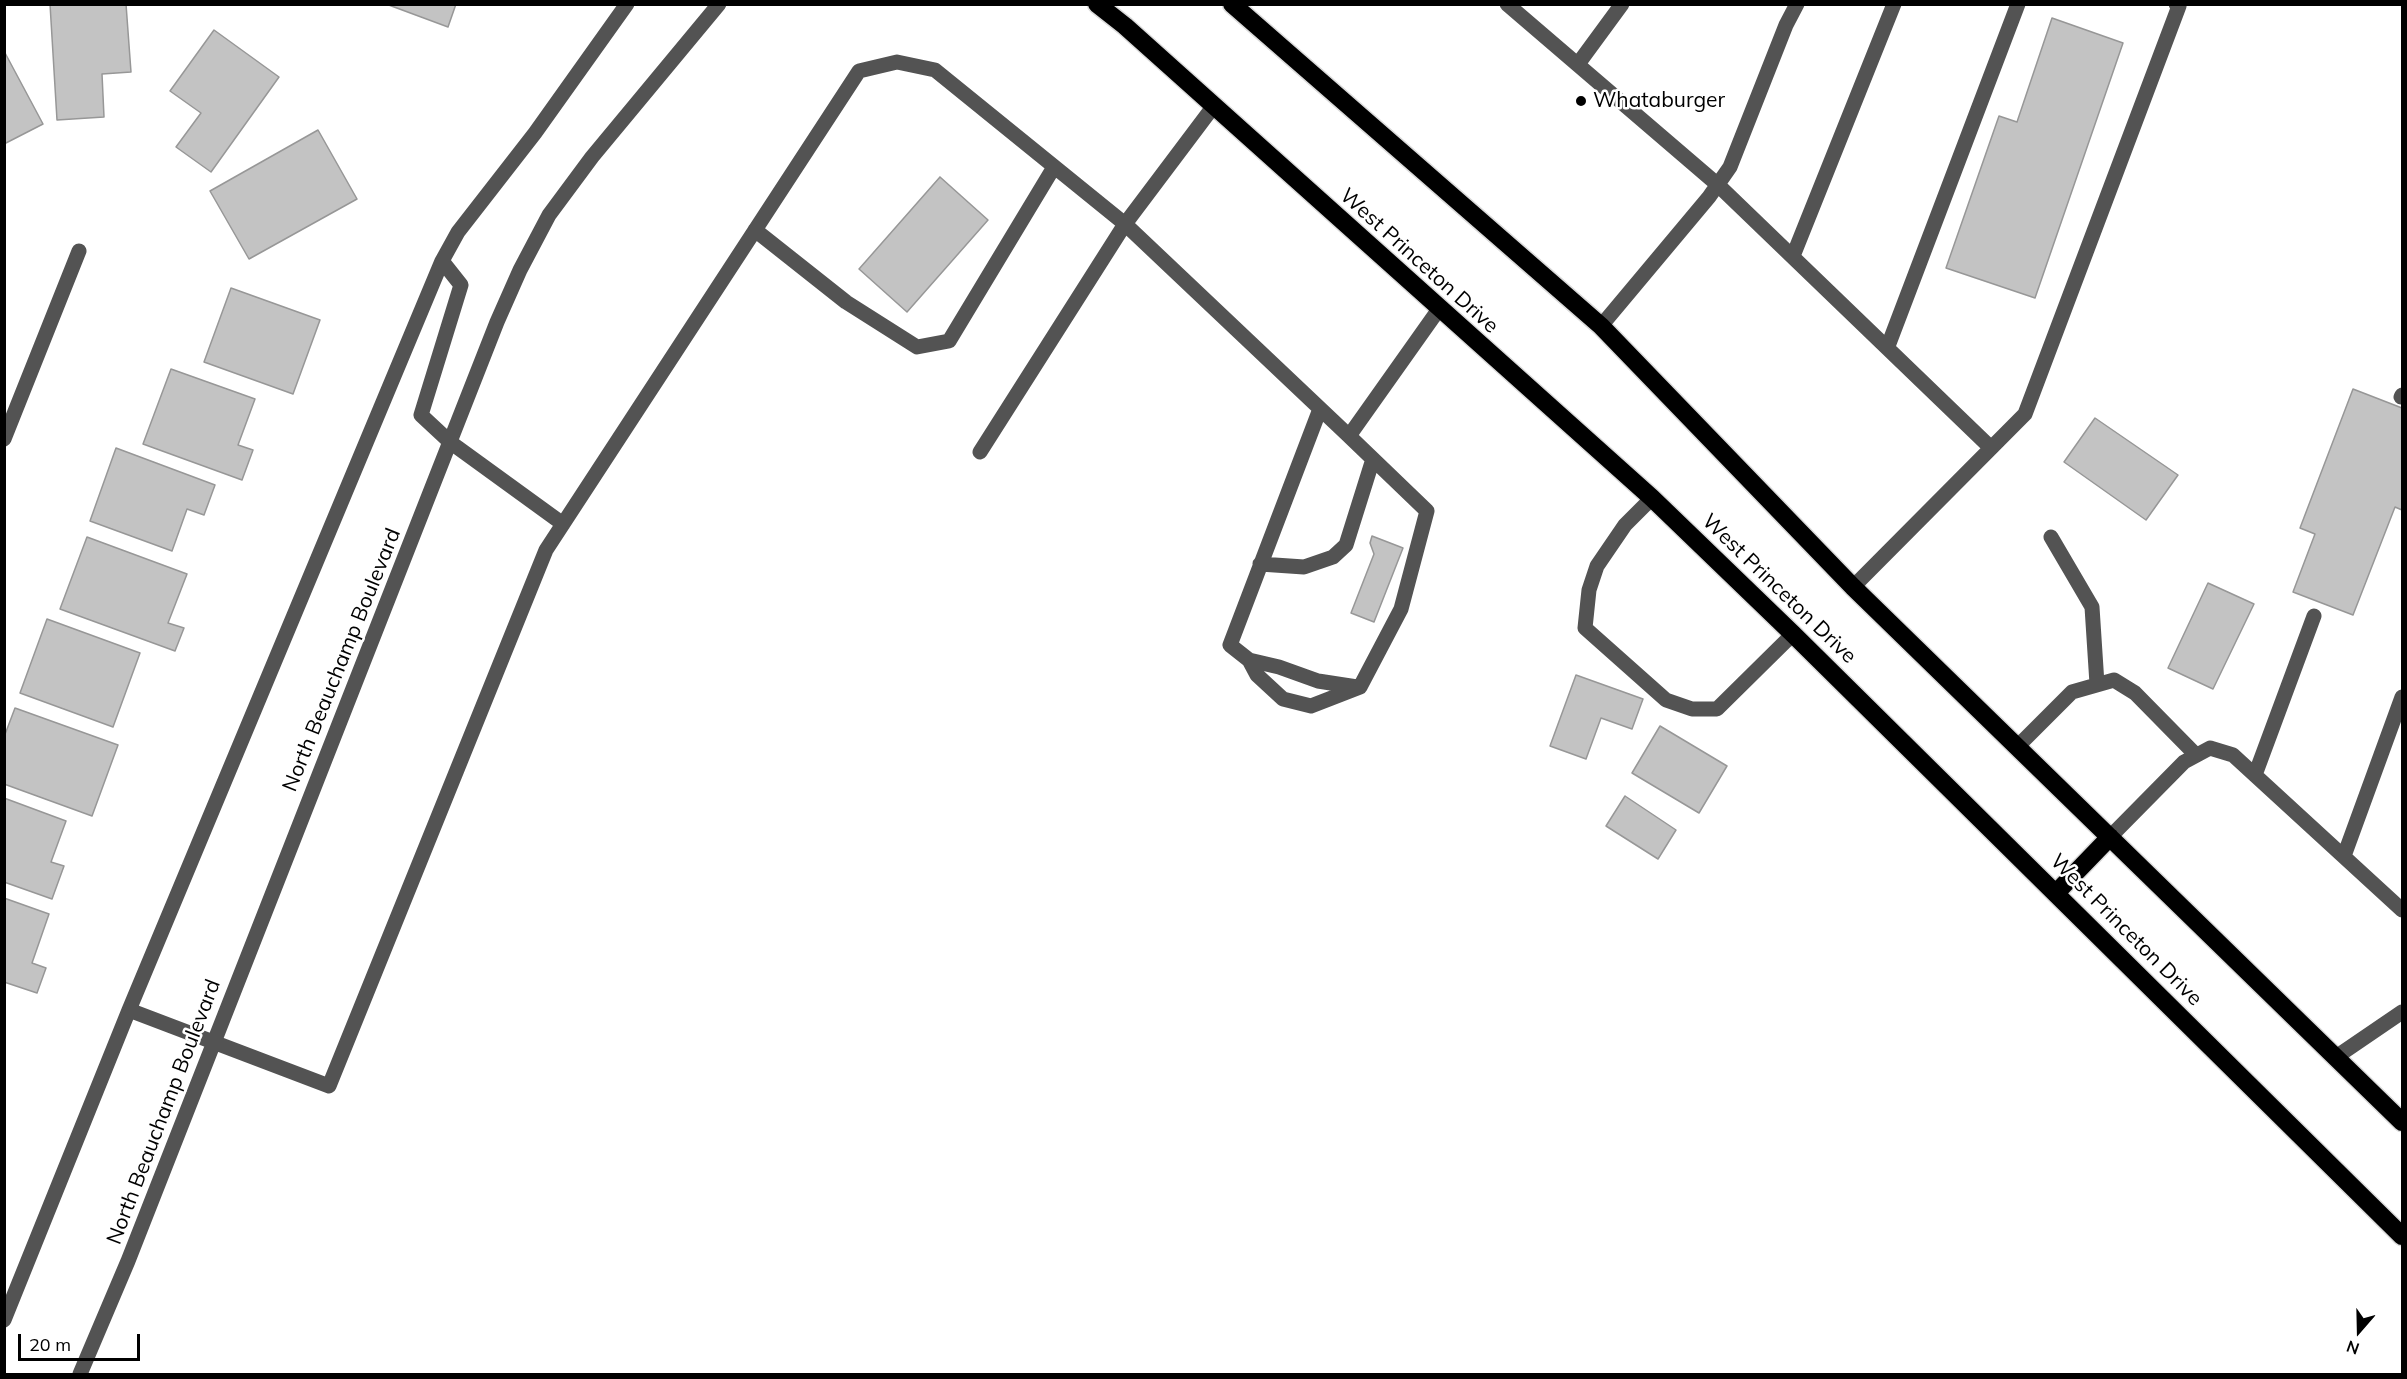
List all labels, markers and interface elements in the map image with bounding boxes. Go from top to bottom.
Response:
place label: Whataburger [1593,88,1725,114]
marker: Whataburger [1574,94,1588,108]
street label: West Princeton Drive [1335,183,1503,339]
street label: West Princeton Drive [1697,509,1861,669]
street label: North Beauchamp Boulevard [278,525,406,795]
street label: West Princeton Drive [2045,849,2207,1011]
street label: North Beauchamp Boulevard [102,976,226,1248]
north arrow [2329,1301,2389,1361]
scale bar [21,1322,142,1360]
text: 20 m [29,1333,71,1356]
text: N [2344,1336,2362,1359]

